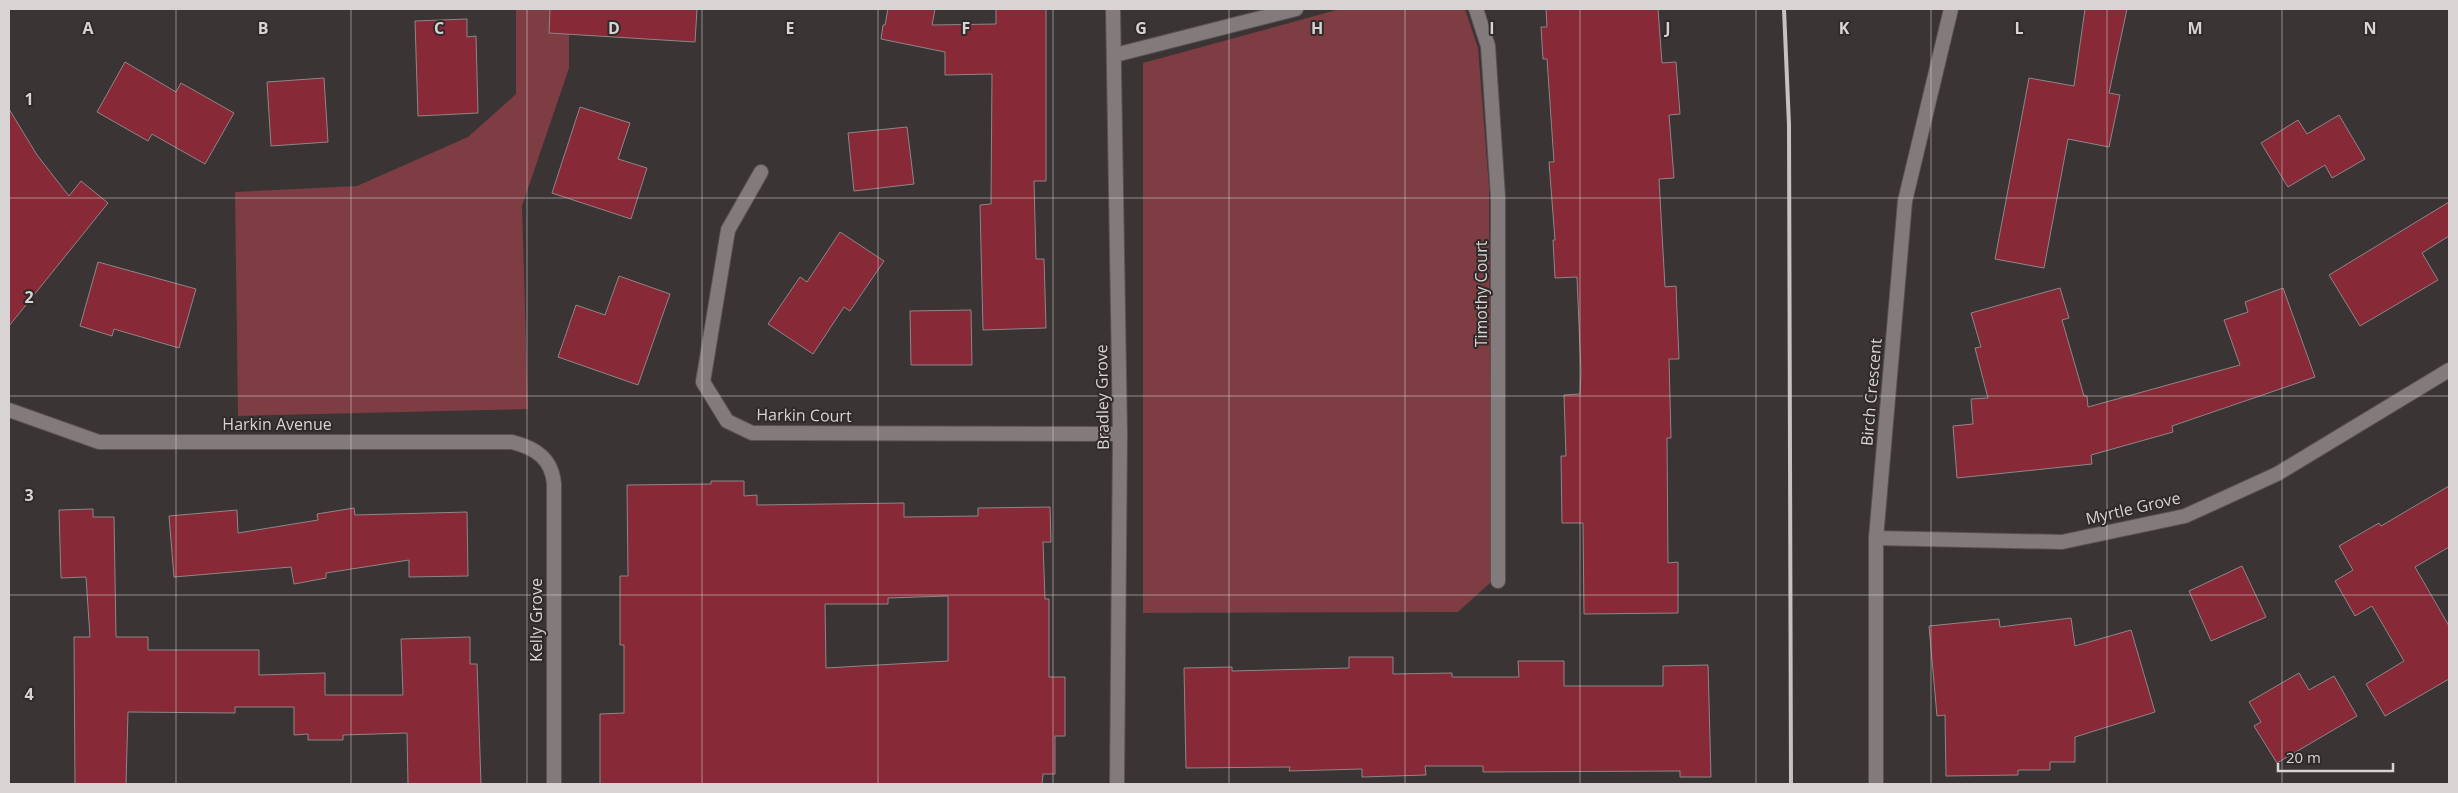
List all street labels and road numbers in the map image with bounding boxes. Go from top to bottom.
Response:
street label: Timothy Court [1470,240,1492,347]
street label: Birch Crescent [1855,337,1887,447]
street label: Bradley Grove [1090,344,1114,450]
street label: Harkin Court [756,403,852,427]
street label: Harkin Avenue [222,413,332,435]
street label: Myrtle Grove [2083,486,2183,530]
street label: Kelly Grove [525,578,547,662]

